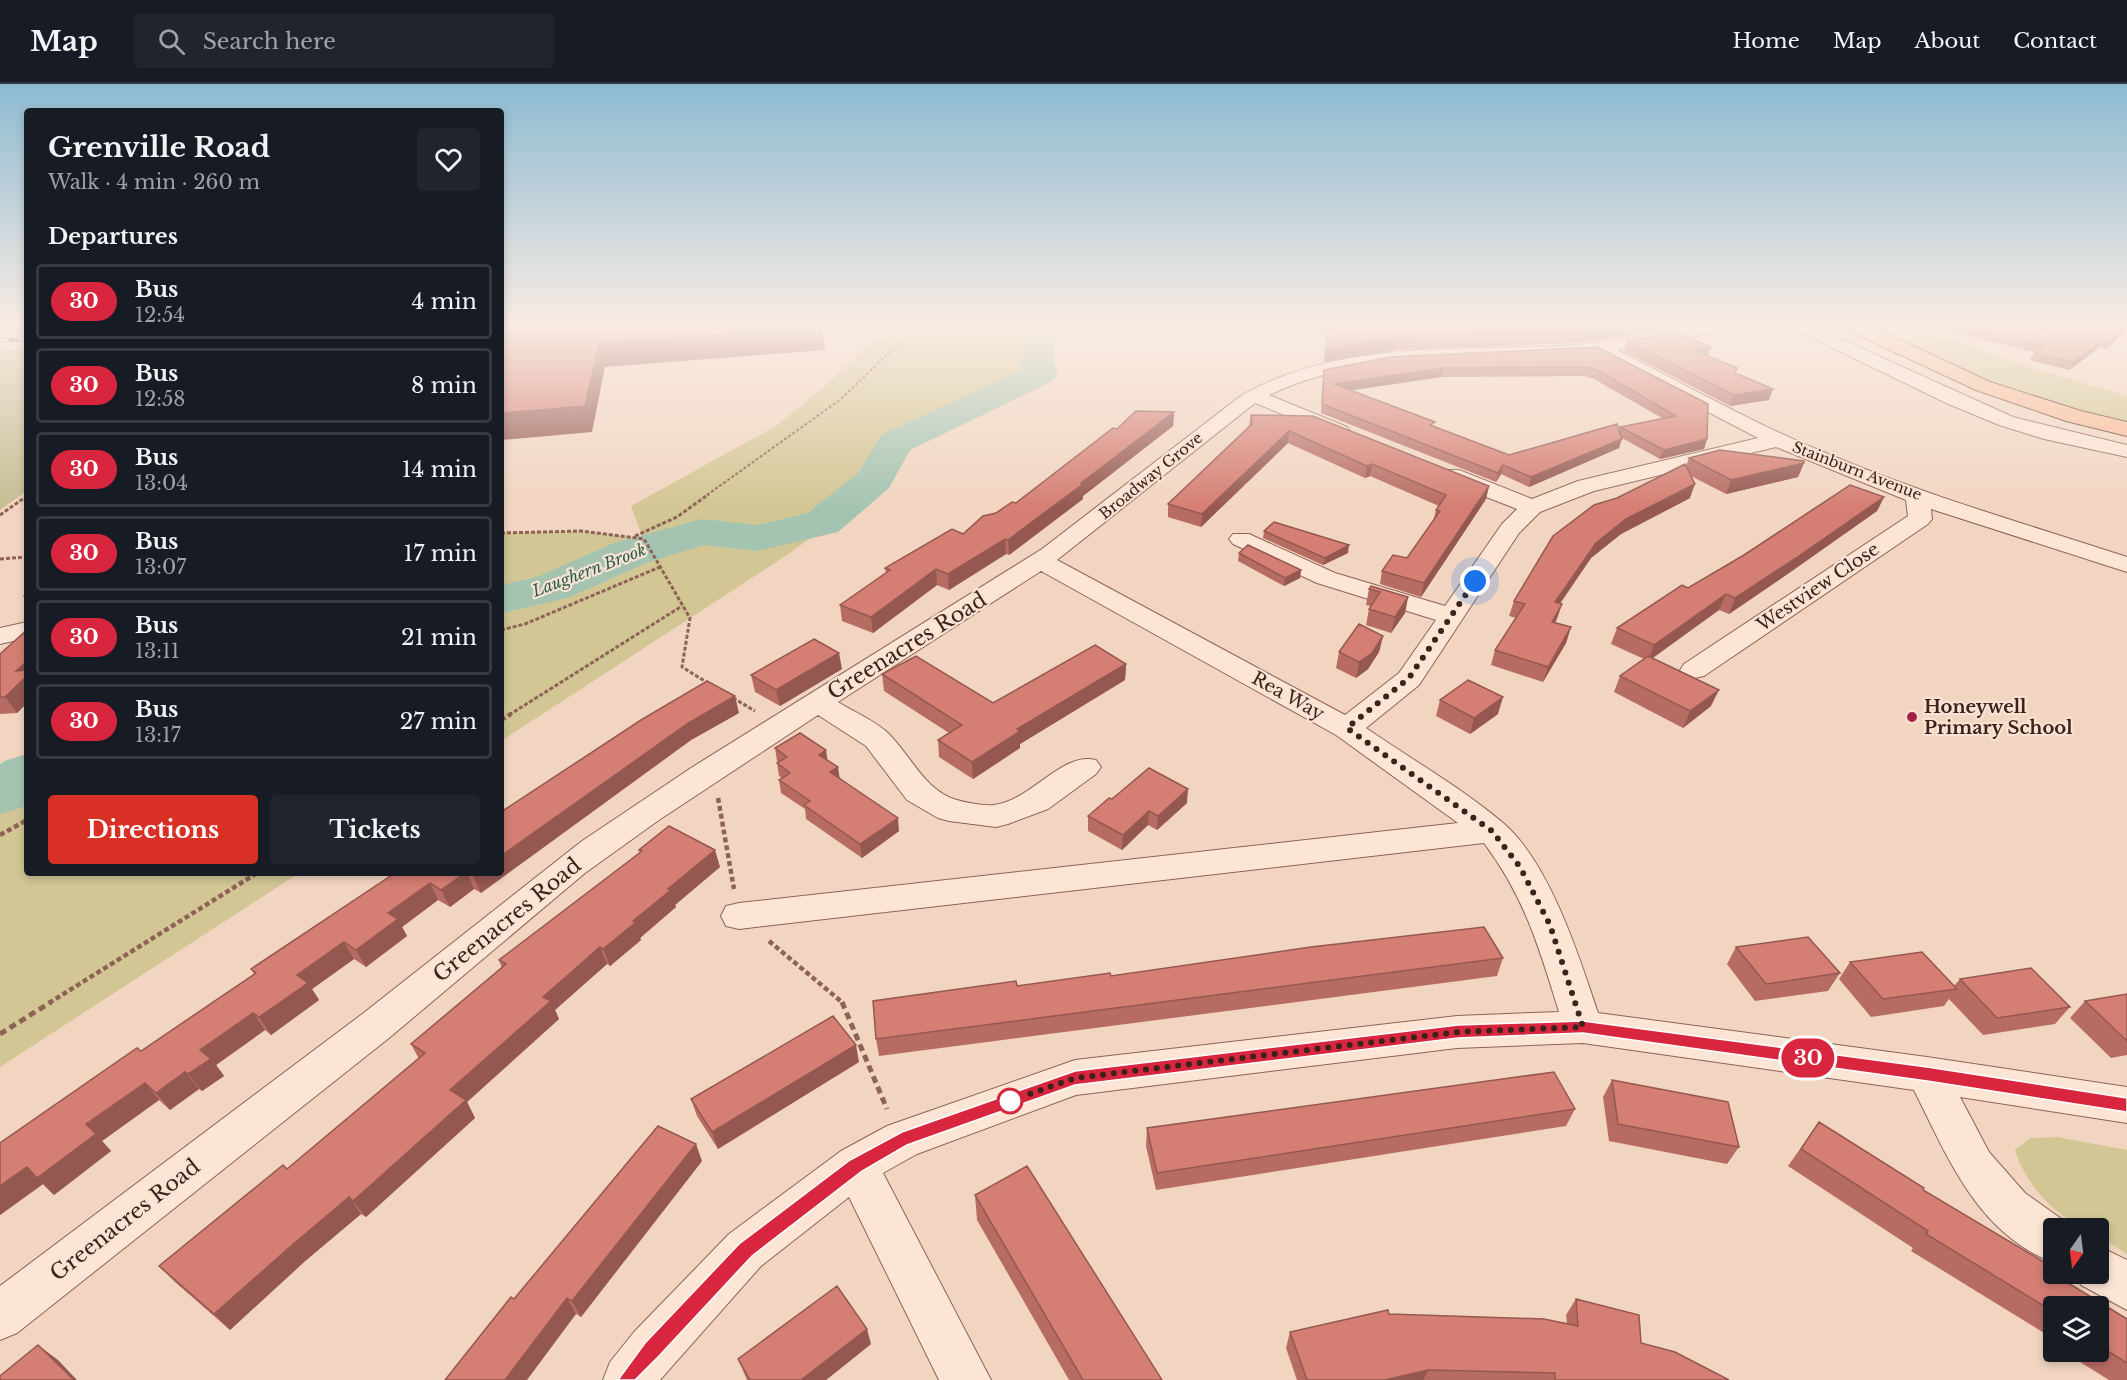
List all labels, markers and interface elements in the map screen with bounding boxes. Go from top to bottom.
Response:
search box [134,14,554,68]
text: Map [30,24,98,59]
icon: search [155,25,188,58]
text: Search here [203,28,336,55]
text: Home [1733,28,1800,54]
text: Map [1833,28,1881,54]
text: About [1914,28,1980,54]
text: Contact [2013,28,2097,54]
button: heart [417,128,480,191]
text: Grenville Road [48,130,270,165]
text: Walk · 4 min · 260 m [48,170,260,194]
text: Departures [48,223,178,250]
text: Bus [135,276,178,303]
text: 30 [69,288,99,314]
text: 4 min [412,288,477,315]
text: 12:54 [135,303,185,327]
text: Bus [135,360,178,387]
text: 30 [69,372,99,398]
text: 8 min [411,372,477,399]
text: 12:58 [135,387,185,411]
street label: Broadway Grove [1095,428,1206,523]
street label: Stainburn Avenue [1790,437,1925,504]
text: Bus [135,444,178,471]
text: 30 [69,456,99,482]
text: 14 min [402,456,477,483]
text: 13:04 [135,471,188,495]
text: Bus [135,528,178,555]
street label: Westview Close [1752,538,1883,637]
water label: Laughern Brook [528,539,649,601]
text: 30 [69,540,99,566]
text: 17 min [404,540,477,567]
text: 13:07 [135,555,186,579]
your location [1460,566,1490,596]
street label: Greenacres Road [823,587,991,705]
text: Bus [135,612,178,639]
text: 30 [69,624,99,650]
text: 21 min [401,624,477,651]
text: 13:11 [135,639,180,663]
street label: Rea Way [1248,667,1328,725]
text: Bus [135,696,178,723]
place label: Honeywell Primary School [1924,696,2073,739]
text: 30 [69,708,99,734]
text: 27 min [400,708,477,735]
marker: Honeywell Primary School [1905,710,1919,724]
text: 13:17 [135,723,181,747]
button: Directions [48,795,258,864]
button: Tickets [270,795,480,864]
street label: Greenacres Road [428,852,586,988]
line badge: 30 [1781,1038,1835,1078]
text: 30 [1793,1045,1823,1071]
unlabelled marker [997,1088,1023,1114]
street label: Greenacres Road [45,1153,205,1287]
north arrow [2043,1218,2109,1284]
map controls [2043,1218,2109,1362]
button: layers [2043,1296,2109,1362]

